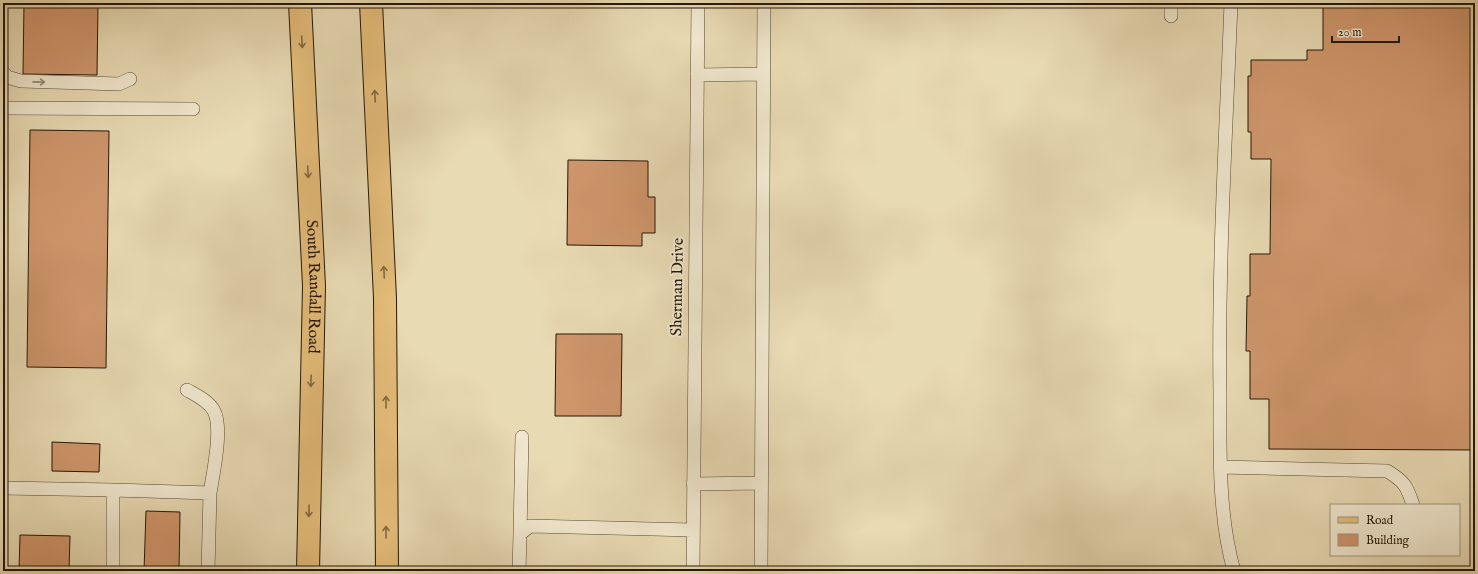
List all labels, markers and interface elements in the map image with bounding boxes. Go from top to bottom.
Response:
scale bar [1332,18,1399,44]
text: 20 m [1338,25,1361,40]
one-way arrow [298,35,305,48]
one-way arrow [32,78,45,86]
one-way arrow [372,90,379,103]
one-way arrow [305,165,312,178]
street label: South Randall Road [301,219,324,354]
street label: Sherman Drive [667,238,689,336]
one-way arrow [380,266,388,279]
one-way arrow [307,374,315,387]
one-way arrow [382,396,390,409]
one-way arrow [305,504,313,517]
legend [1330,504,1460,556]
text: Road [1366,513,1394,528]
one-way arrow [382,526,390,539]
text: Building [1366,533,1410,548]

